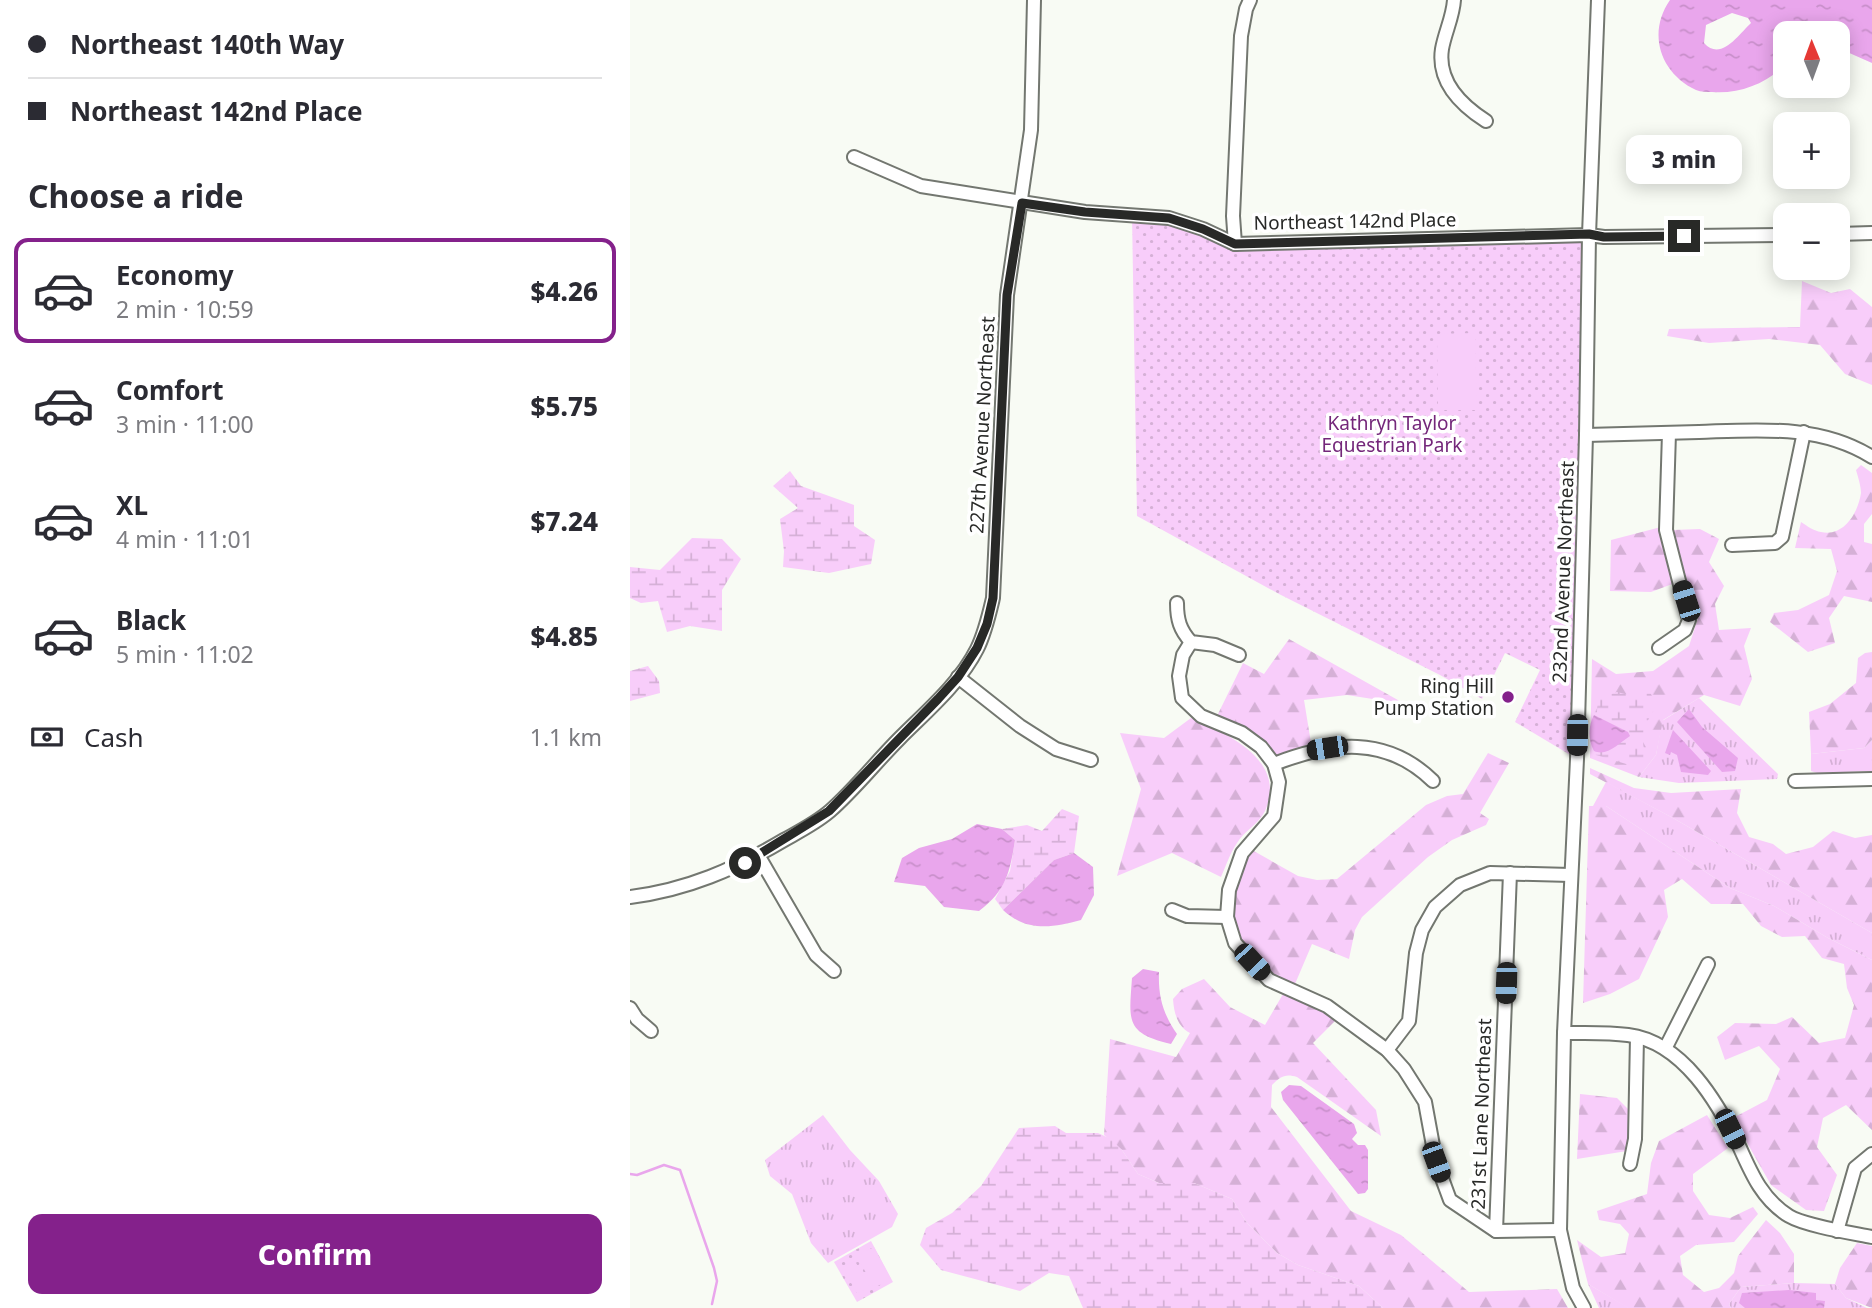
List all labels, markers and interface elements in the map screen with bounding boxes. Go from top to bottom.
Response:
north arrow [1773,21,1850,98]
map controls [1773,21,1850,280]
text: Northeast 140th Way [70,26,344,62]
text: Northeast 142nd Place [70,93,363,129]
button: + [1773,112,1850,189]
callout: 3 min [1626,134,1742,184]
text: 3 min [1652,143,1716,175]
text: Choose a ride [28,174,244,217]
button: − [1773,203,1850,280]
street label: Northeast 142nd Place [1254,206,1456,236]
route end [1668,220,1700,252]
text: Economy [116,257,234,293]
icon: car [32,259,95,322]
text: $4.26 [531,273,598,309]
text: 2 min · 10:59 [116,293,254,325]
street label: 227th Avenue Northeast [963,316,1001,534]
text: Comfort [116,372,224,408]
icon: car [32,374,95,437]
text: $5.75 [531,388,598,424]
text: 3 min · 11:00 [116,408,254,440]
park label: Kathryn Taylor Equestrian Park [1322,410,1462,458]
street label: 232nd Avenue Northeast [1546,460,1580,684]
text: XL [116,487,148,523]
icon: car [32,489,95,552]
text: $7.24 [531,503,598,539]
text: 4 min · 11:01 [116,523,254,555]
car [1670,578,1703,624]
text: Black [116,602,186,638]
icon: car [32,604,95,667]
text: $4.85 [531,618,598,654]
text: 5 min · 11:02 [116,638,254,670]
place label: Ring Hill Pump Station [1373,673,1494,721]
marker: Ring Hill Pump Station [1500,689,1516,705]
car [1567,714,1588,756]
icon: cash [28,718,66,756]
text: Cash [84,719,144,755]
text: 1.1 km [530,721,602,753]
car [1305,734,1350,762]
route start [729,847,761,879]
car [1230,939,1275,985]
car [1495,962,1518,1004]
street label: 231st Lane Northeast [1465,1018,1497,1210]
car [1712,1106,1749,1152]
car [1419,1139,1454,1185]
button: Confirm [28,1214,602,1294]

